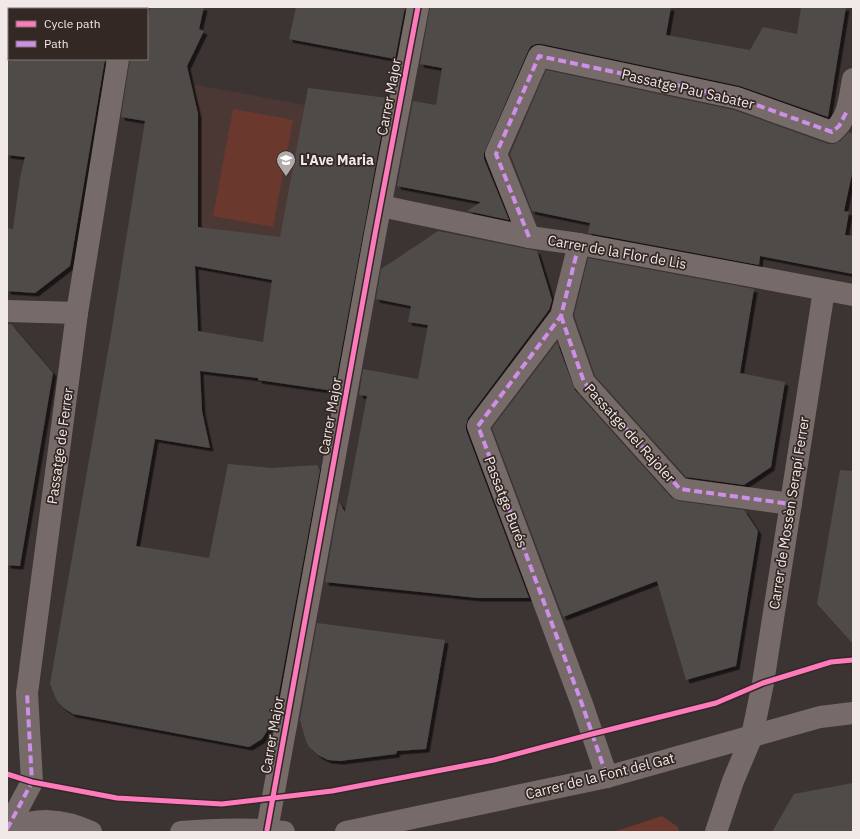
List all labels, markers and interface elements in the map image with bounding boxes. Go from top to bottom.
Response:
legend [8,8,148,60]
text: Cycle path [44,16,101,31]
text: Path [44,36,69,51]
street label: Carrer Major [373,57,405,137]
street label: Passatge Pau Sabater [620,65,756,113]
school or university icon: L'Ave Maria [275,149,297,177]
place label: L'Ave Maria [300,151,374,169]
street label: Carrer de la Flor de Lis [546,231,688,273]
street label: Carrer Major [314,376,346,456]
street label: Passatge del Rajoler [581,380,679,486]
street label: Passatge de Ferrer [43,387,77,505]
street label: Carrer de Mossèn Serapí Ferrer [765,415,813,611]
street label: Passatge Burés [480,454,532,550]
street label: Carrer Major [256,695,288,775]
street label: Carrer de la Font del Gat [524,749,676,803]

